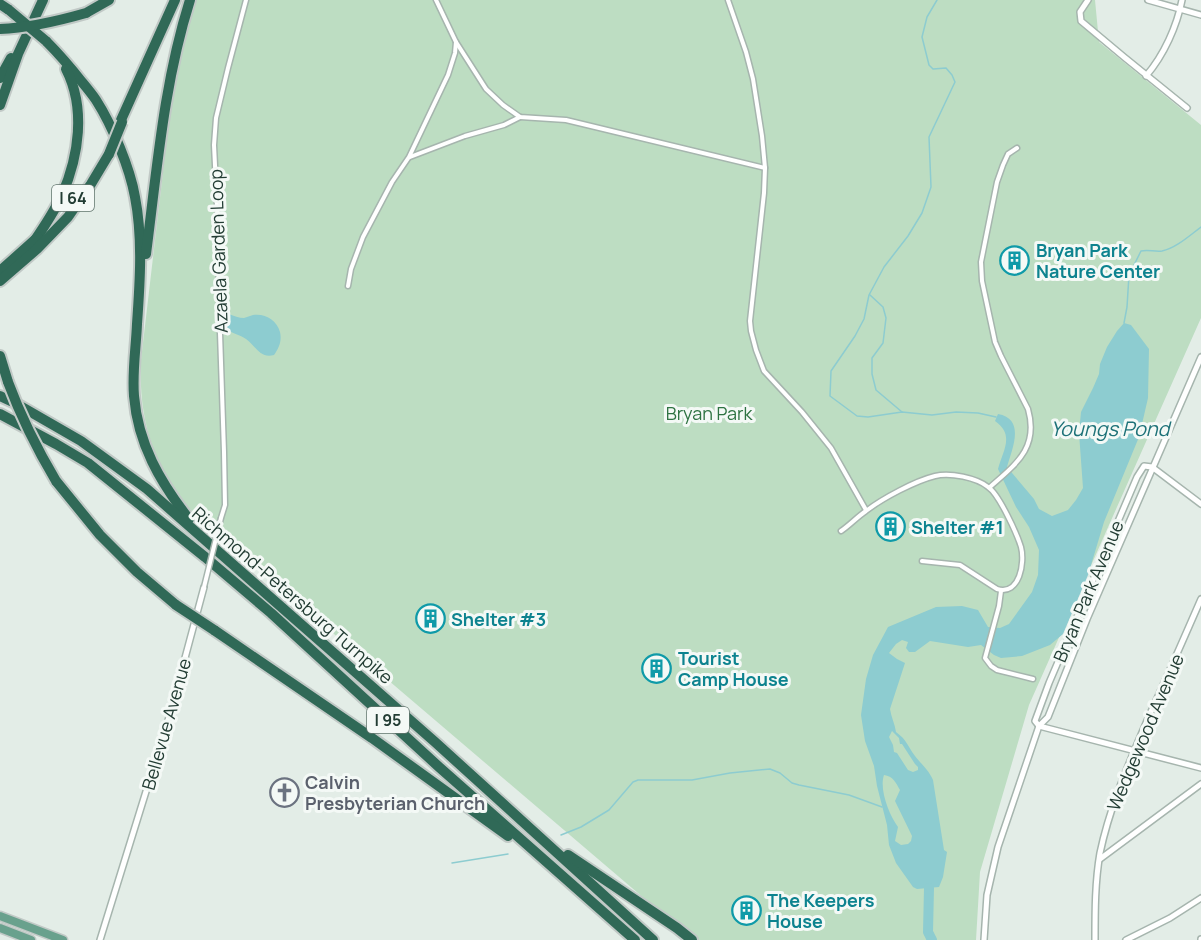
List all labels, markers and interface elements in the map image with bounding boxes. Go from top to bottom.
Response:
street label: Azaela Garden Loop [203,169,233,333]
road number: I 64 [52,185,94,211]
place label: Bryan Park Nature Center [1036,238,1160,283]
building icon: Bryan Park Nature Center [999,244,1031,276]
park label: Bryan Park [666,401,753,425]
water label: Youngs Pond [1051,415,1173,442]
street label: Richmond-Petersburg Turnpike [187,501,399,689]
building icon: Shelter #1 [874,511,906,543]
place label: Shelter #1 [911,515,1004,539]
street label: Bryan Park Avenue [1047,516,1129,666]
building icon: Shelter #3 [414,603,446,635]
place label: Shelter #3 [451,607,546,631]
place label: Tourist Camp House [678,646,789,691]
street label: Wedgewood Avenue [1101,650,1189,814]
building icon: Tourist Camp House [641,652,673,684]
street label: Bellevue Avenue [136,655,196,793]
road number: I 95 [367,707,409,733]
place label: Calvin Presbyterian Church [305,770,485,815]
church icon: Calvin Presbyterian Church [268,776,300,808]
place label: The Keepers House [767,888,875,933]
building icon: The Keepers House [730,894,762,926]

